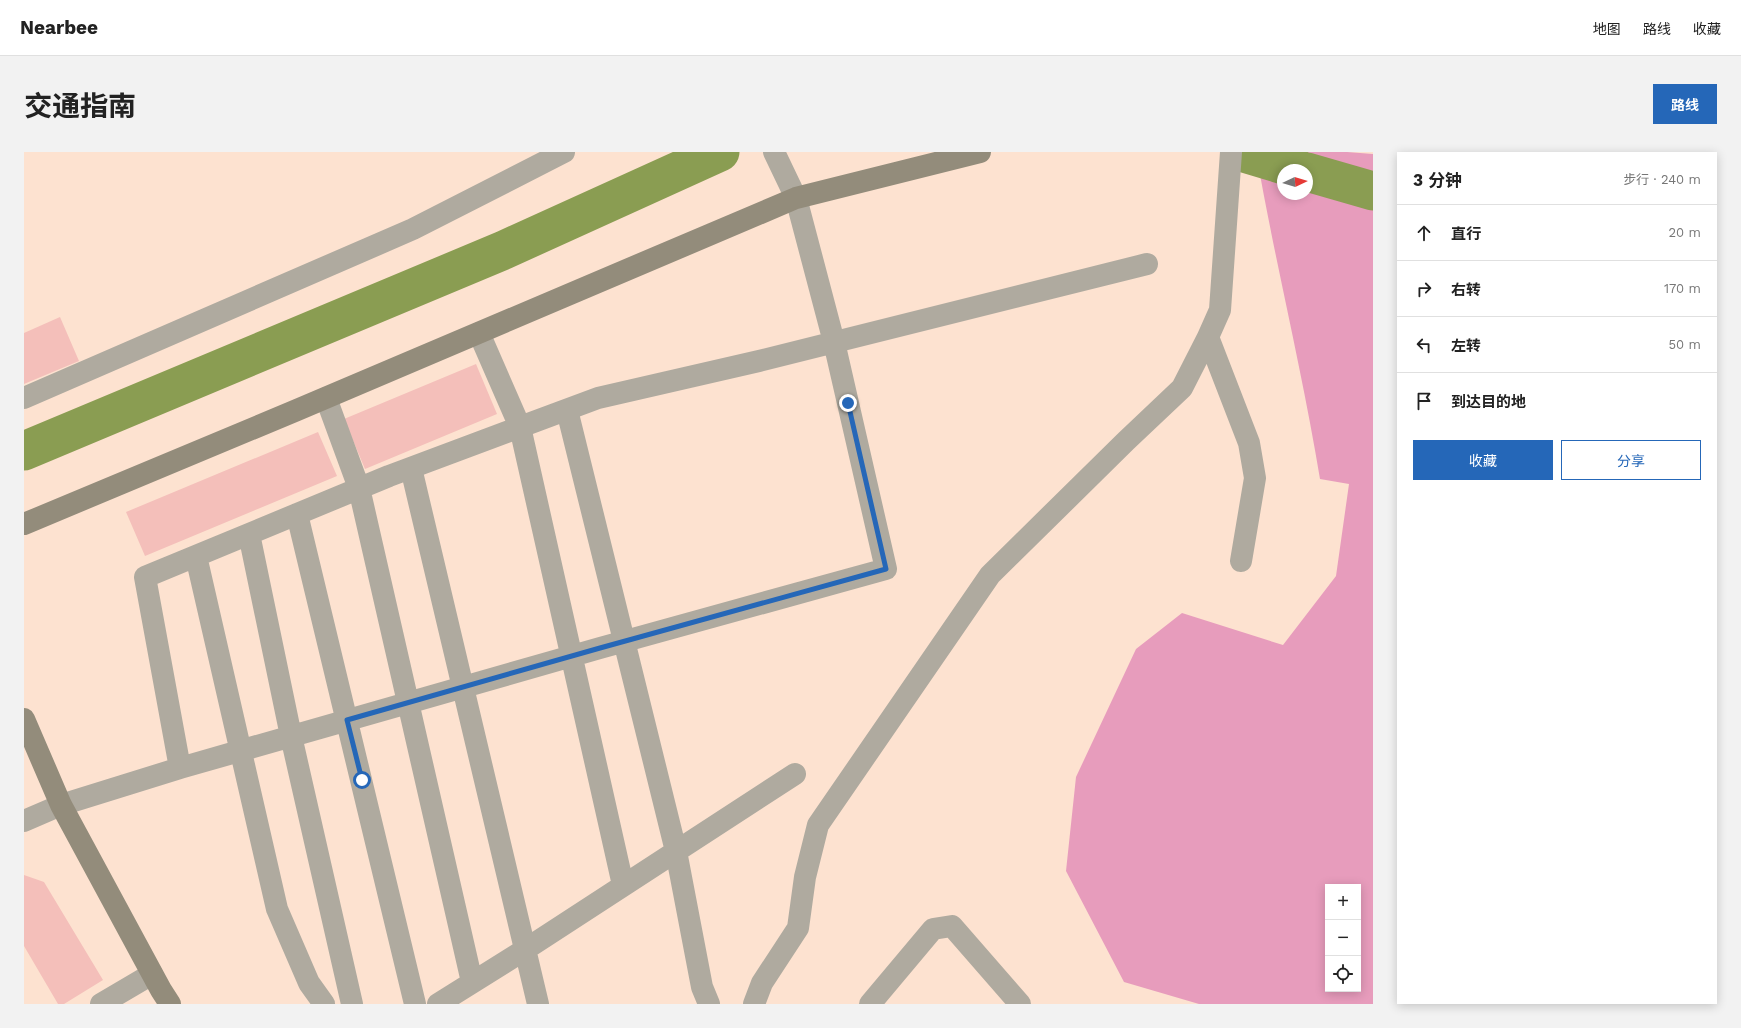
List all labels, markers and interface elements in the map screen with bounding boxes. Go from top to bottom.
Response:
text: Nearbee [20,16,98,39]
text: 地图 [1593,21,1621,37]
text: 路线 [1643,21,1671,37]
text: 收藏 [1693,21,1721,37]
button: 路线 [1653,84,1717,124]
text: 交通指南 [24,90,136,123]
north arrow [1277,164,1313,200]
text: 3 分钟 [1413,170,1462,190]
text: 步行 · 240 m [1623,172,1701,187]
icon: ahead [1413,222,1435,244]
text: 直行 [1451,225,1481,243]
text: 20 m [1669,225,1701,240]
icon: right [1413,278,1435,300]
text: 右转 [1451,281,1481,299]
text: 170 m [1664,281,1701,296]
icon: left [1413,334,1435,356]
text: 左转 [1451,337,1481,355]
text: 50 m [1669,337,1701,352]
icon: arrive [1413,390,1435,412]
text: 到达目的地 [1451,393,1526,411]
route end [839,394,857,412]
button: 收藏 [1413,440,1553,480]
button: 分享 [1561,440,1701,480]
route start [353,771,371,789]
map controls [1325,884,1361,992]
button: + [1325,884,1361,920]
button: − [1325,920,1361,956]
button: locate [1325,956,1361,992]

